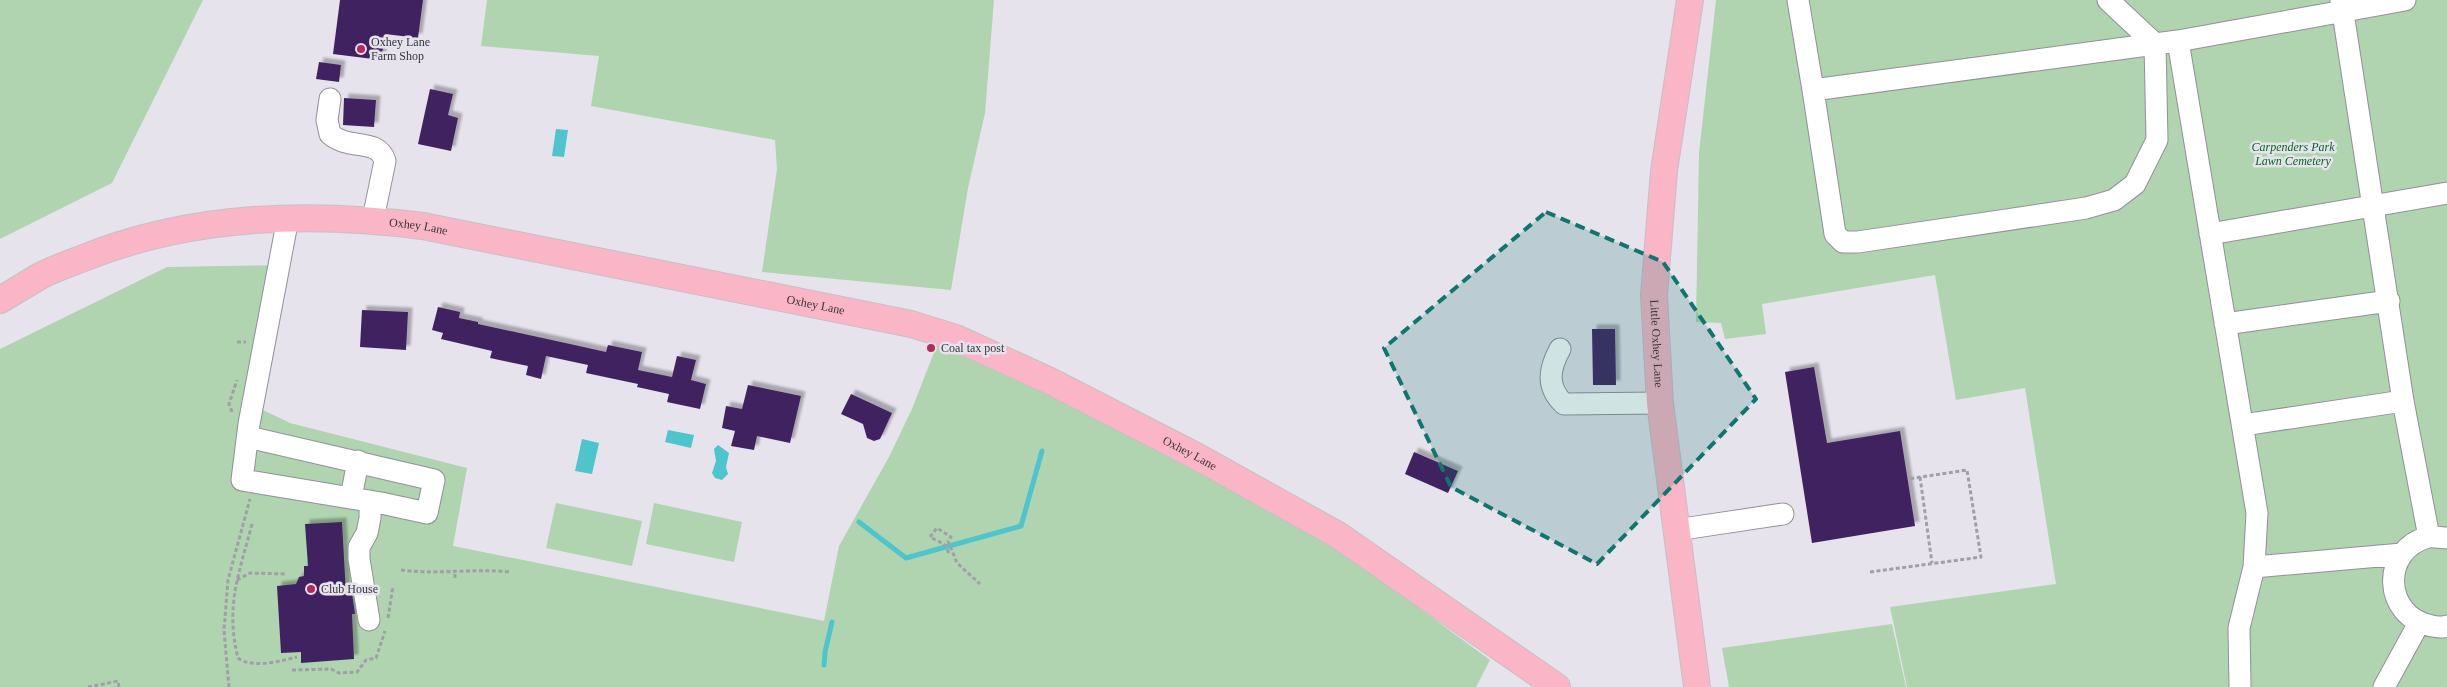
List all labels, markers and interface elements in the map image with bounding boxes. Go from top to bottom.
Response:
place label: Oxhey Lane Farm Shop [371,35,430,63]
marker: Oxhey Lane Farm Shop [355,43,367,55]
park label: Carpenders Park Lawn Cemetery [2252,140,2335,168]
street label: Oxhey Lane [389,215,449,238]
street label: Oxhey Lane [785,292,846,318]
street label: Little Oxhey Lane [1647,299,1666,388]
place label: Coal tax post [941,341,1005,355]
marker: Coal tax post [925,342,937,354]
street label: Oxhey Lane [1160,433,1219,473]
place label: Club House [321,582,378,596]
marker: Club House [305,583,317,595]

